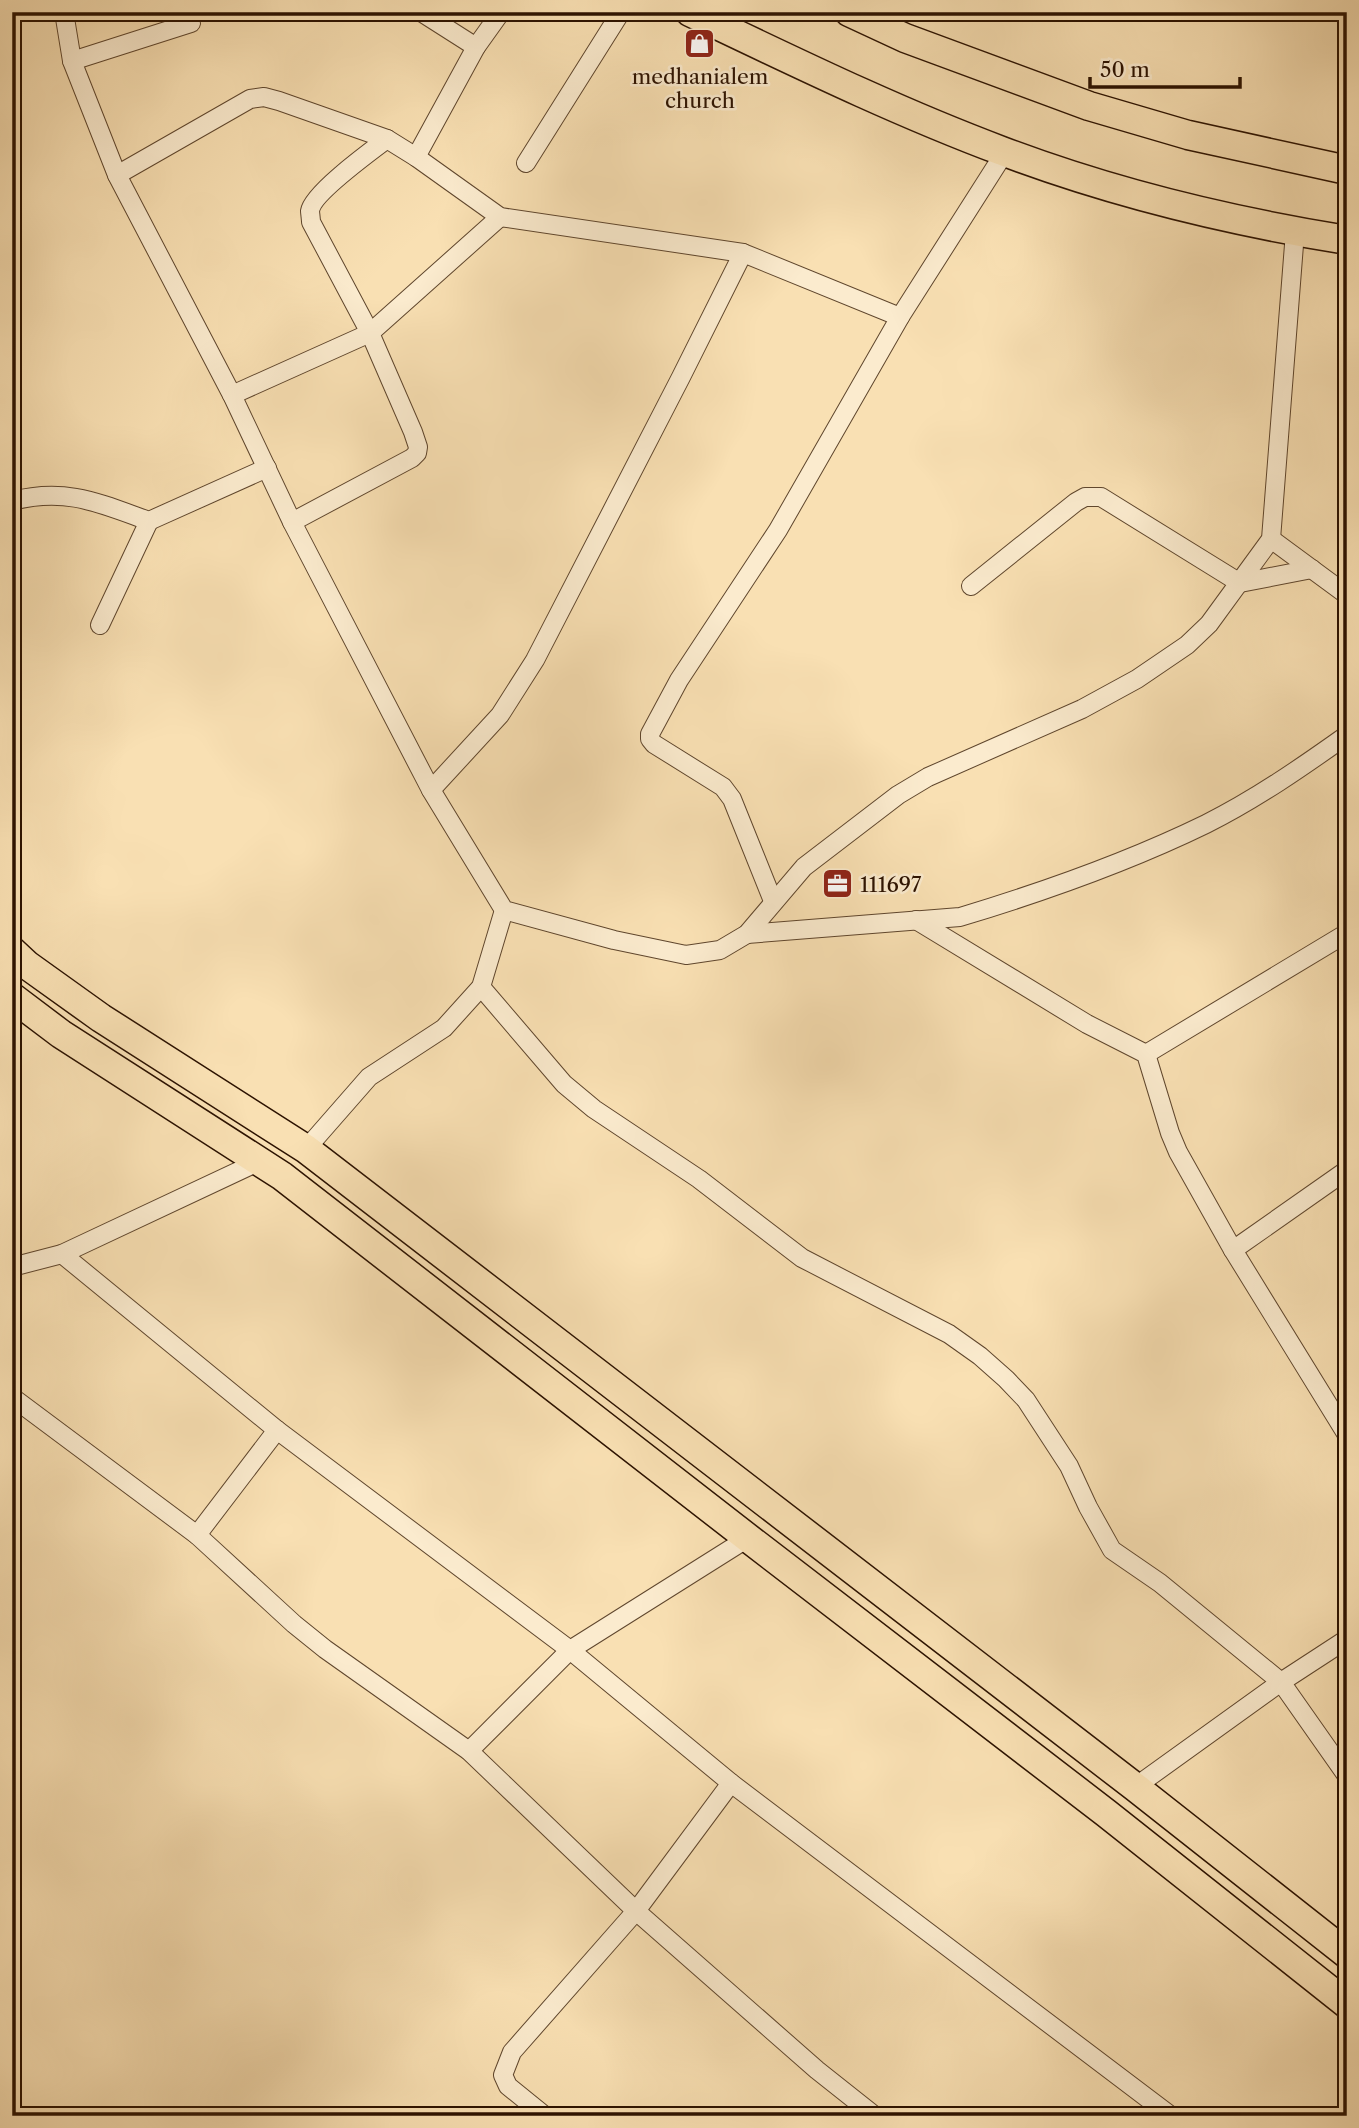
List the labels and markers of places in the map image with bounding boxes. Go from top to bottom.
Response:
shop icon: medhanialem church [683,27,717,61]
place label: medhanialem church [632,64,769,113]
office icon: 111697 [820,867,854,901]
place label: 111697 [860,872,922,897]

